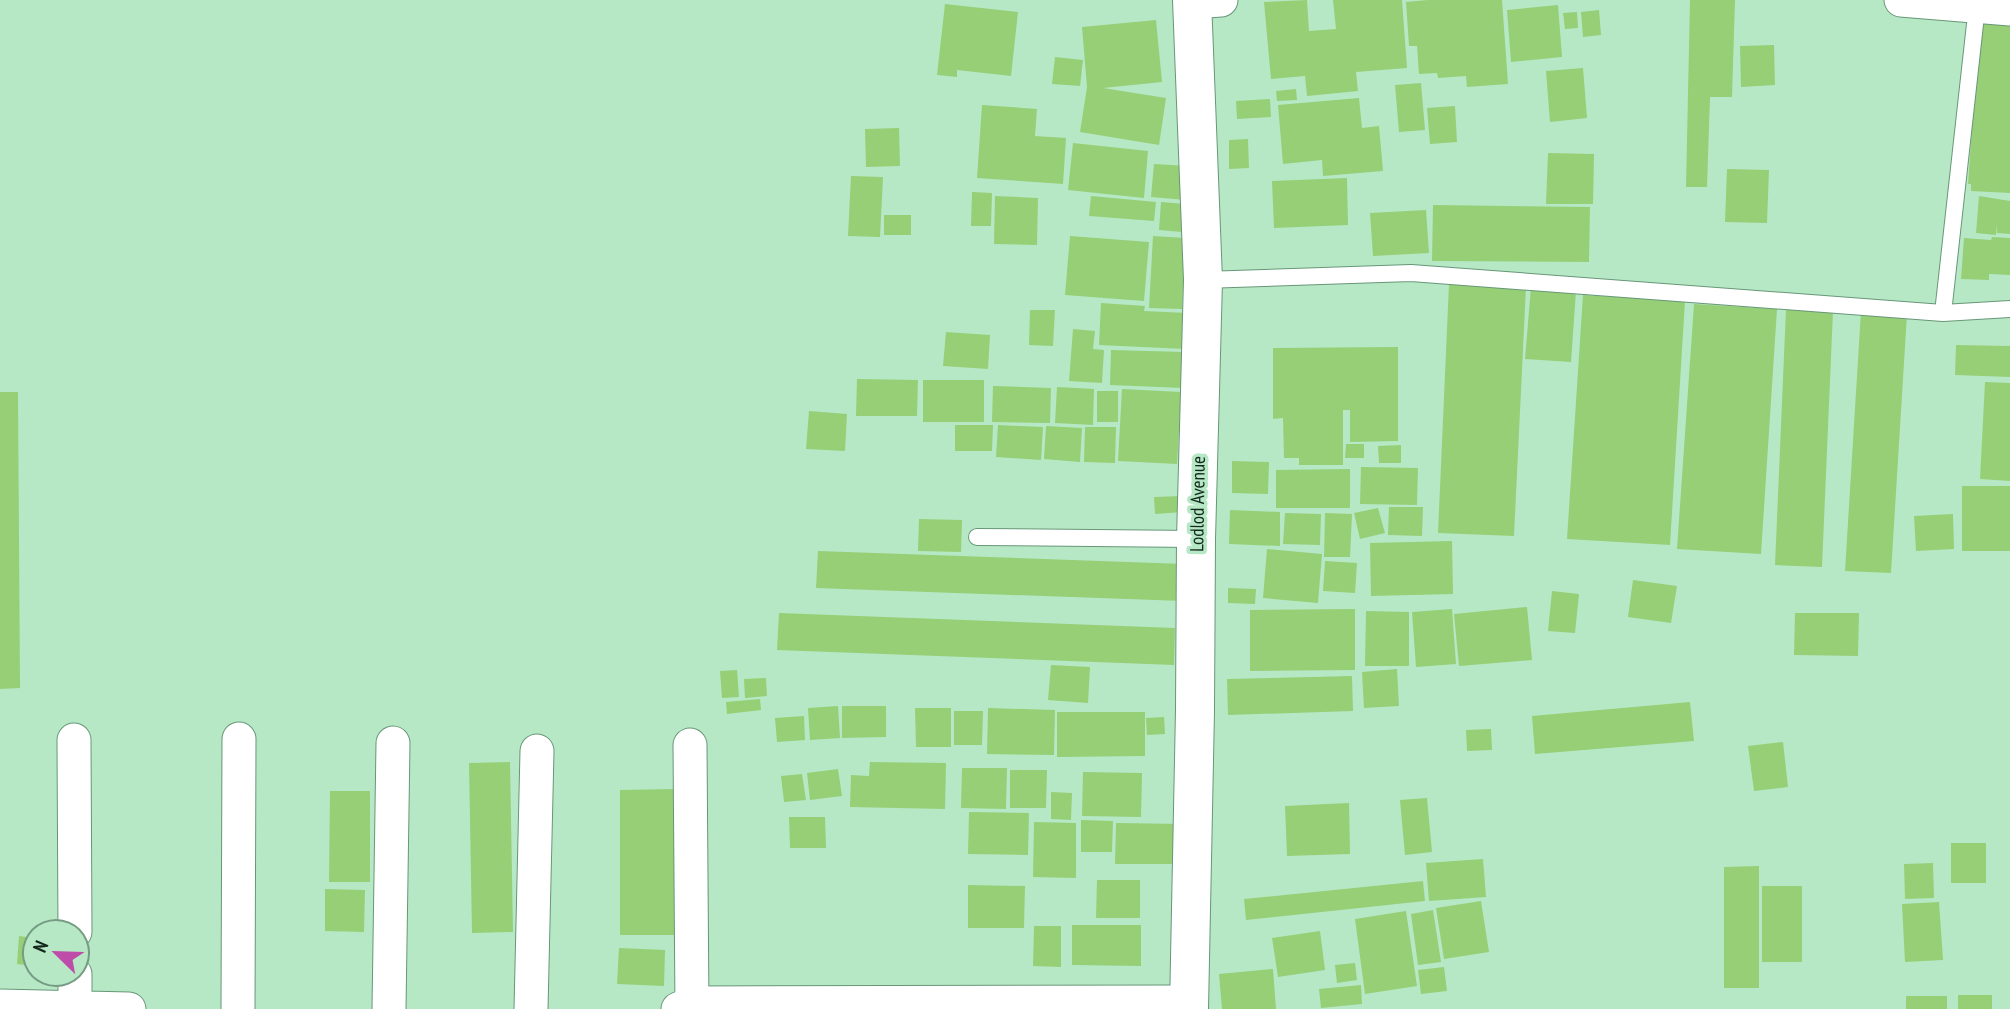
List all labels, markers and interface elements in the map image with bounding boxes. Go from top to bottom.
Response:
street label: Lodlod Avenue [1184,456,1210,552]
north arrow [21,918,91,988]
text: N [27,937,53,956]

